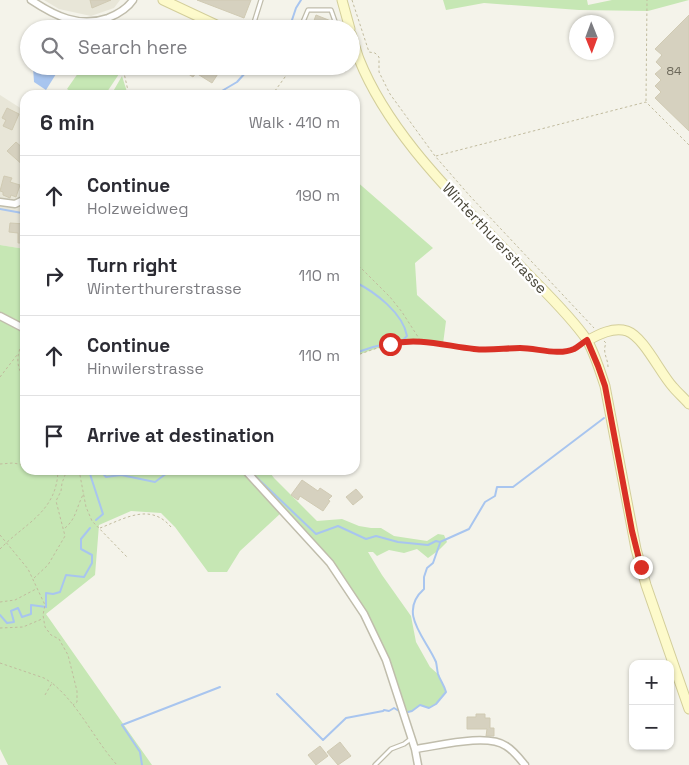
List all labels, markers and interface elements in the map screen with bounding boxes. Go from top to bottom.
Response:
north arrow [569,15,614,60]
search box [20,20,360,75]
icon: search [38,34,66,62]
text: Search here [78,35,188,60]
house number: 84 [667,63,682,79]
text: 6 min [40,109,95,136]
text: Walk · 410 m [249,112,340,133]
text: Continue [87,173,170,198]
street label: Winterthurerstrasse [439,178,552,298]
icon: ahead [40,182,68,210]
text: 190 m [295,185,340,206]
text: Holzweidweg [87,198,188,219]
text: Turn right [87,253,177,278]
icon: right [40,262,68,290]
text: 110 m [298,265,340,286]
text: Winterthurerstrasse [87,278,242,299]
text: Continue [87,333,170,358]
route start [379,333,402,356]
icon: ahead [40,342,68,370]
text: 110 m [298,345,340,366]
text: Hinwilerstrasse [87,358,204,379]
icon: arrive [40,422,68,450]
text: Arrive at destination [87,423,275,448]
route end [630,556,653,579]
map controls [629,660,674,750]
button: + [629,660,674,705]
button: − [629,705,674,750]

